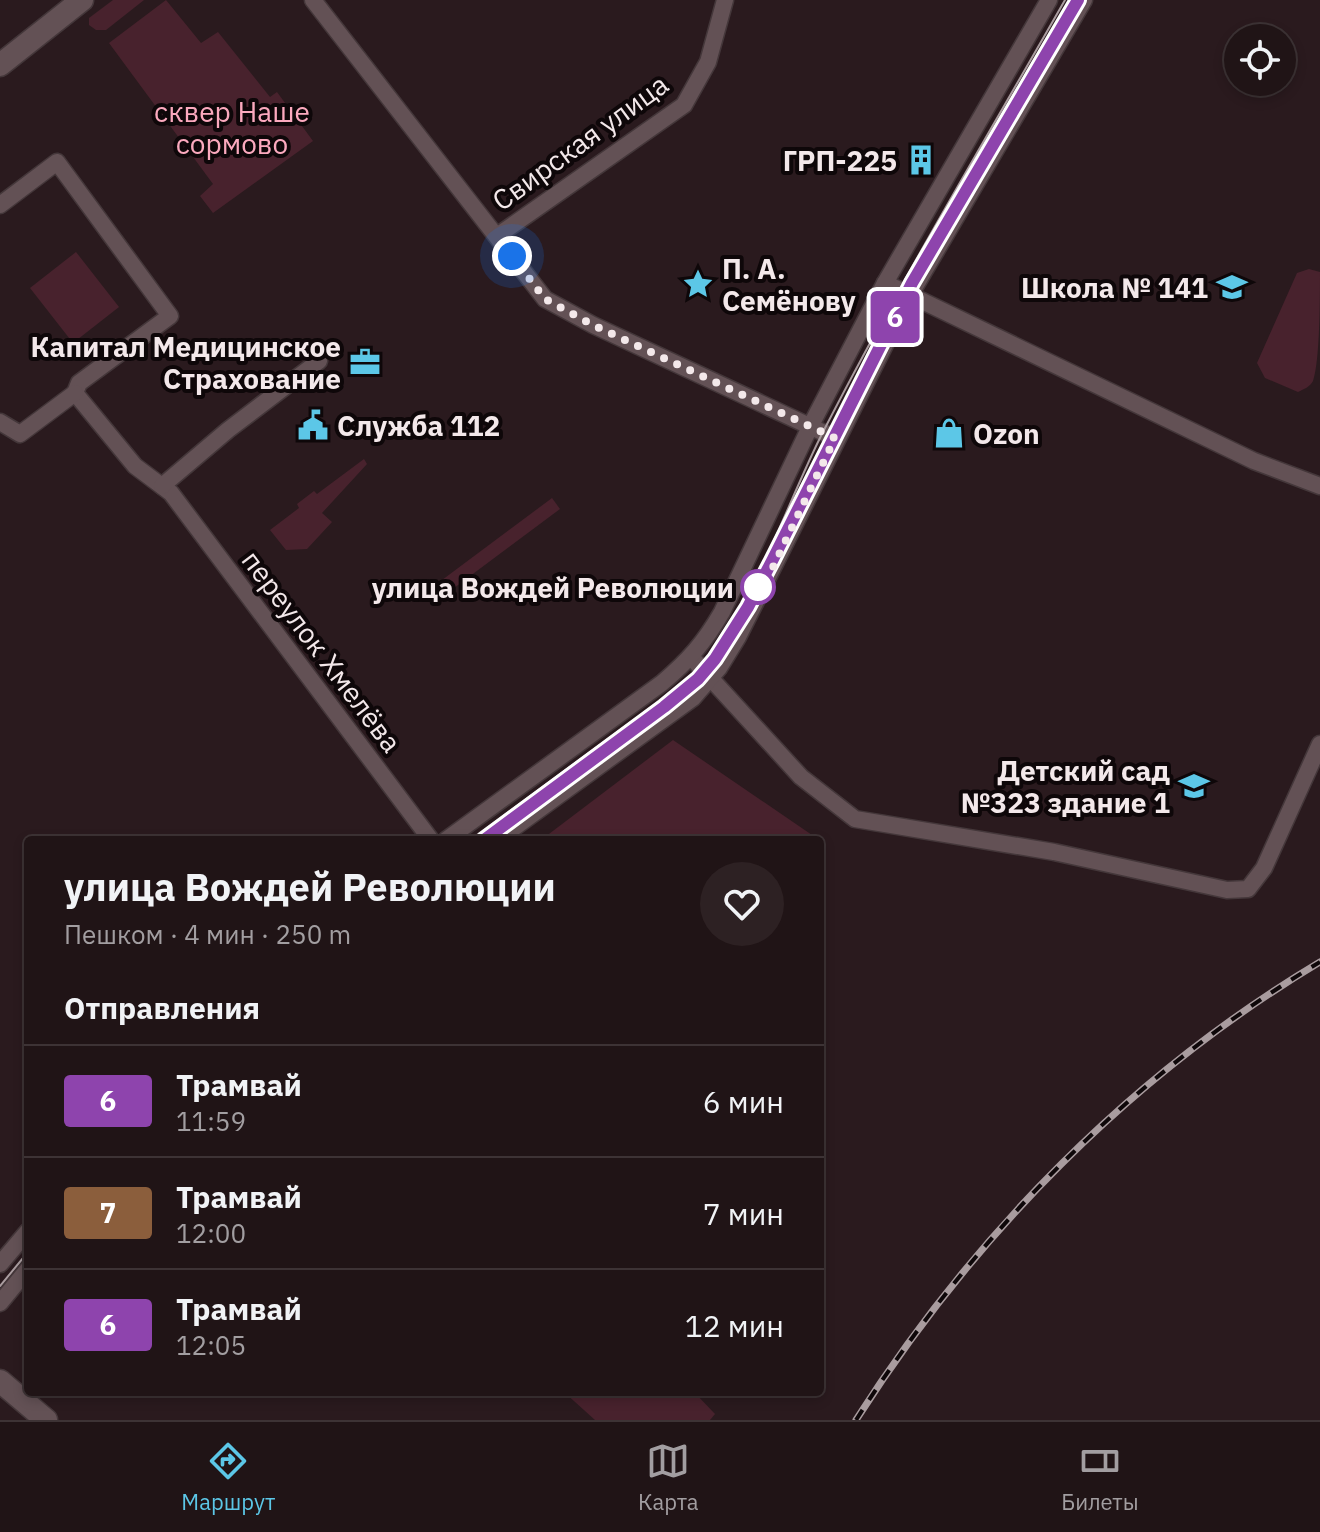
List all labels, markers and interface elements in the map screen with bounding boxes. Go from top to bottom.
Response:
map controls [1224,24,1296,96]
button: locate [1224,24,1296,96]
street label: Свирская улица [485,66,675,218]
park label: сквер Наше сормово [154,93,310,162]
place label: ГРП-225 [783,142,897,179]
building icon: ГРП-225 [904,143,938,177]
your location [492,236,532,276]
place label: П. А. Семёнову [722,250,856,319]
place icon: П. А. Семёнову [681,267,715,301]
place label: Школа № 141 [1021,269,1208,306]
school or university icon: Школа № 141 [1215,270,1249,304]
line badge: 6 [869,291,921,343]
text: 6 [887,298,903,335]
place label: Капитал Медицинское Страхование [31,328,341,397]
office icon: Капитал Медицинское Страхование [348,345,382,379]
place label: Служба 112 [337,407,500,444]
public building icon: Служба 112 [296,408,330,442]
place label: Ozon [973,415,1040,452]
shop icon: Ozon [932,416,966,450]
street label: переулок Хмелёва [234,543,410,759]
place label: улица Вождей Революции [372,569,734,606]
marker: улица Вождей Революции [741,570,775,604]
place label: Детский сад №323 здание 1 [961,752,1170,821]
school or university icon: Детский сад №323 здание 1 [1177,769,1211,803]
text: улица Вождей Революции [64,862,556,911]
button: heart [700,862,784,946]
text: Пешком · 4 мин · 250 m [64,917,351,951]
text: Отправления [64,988,260,1027]
text: Трамвай [176,1065,302,1104]
text: 6 [100,1082,116,1119]
text: 6 мин [703,1082,784,1121]
text: 11:59 [176,1104,246,1138]
text: Трамвай [176,1177,302,1216]
text: 7 [100,1194,116,1231]
text: 7 мин [703,1194,784,1233]
text: 12:00 [176,1216,246,1250]
text: Трамвай [176,1289,302,1328]
text: 6 [100,1306,116,1343]
text: 12 мин [685,1306,784,1345]
text: 12:05 [176,1328,246,1362]
tab: Маршрут [181,1439,275,1516]
tab: Карта [638,1439,699,1516]
tab: Билеты [1061,1439,1139,1516]

